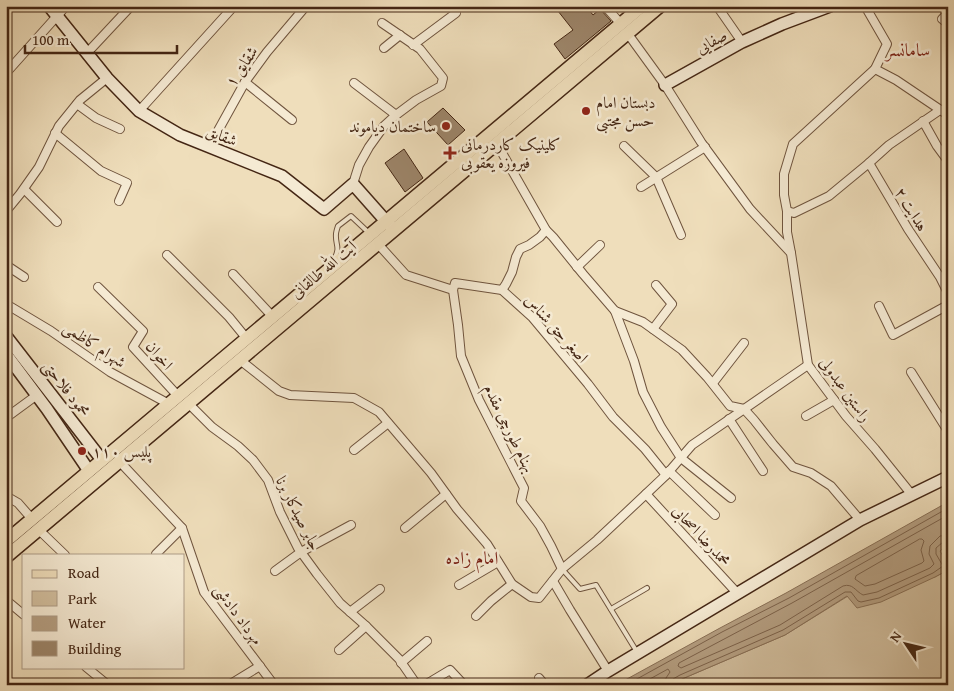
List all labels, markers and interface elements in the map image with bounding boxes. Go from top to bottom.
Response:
scale bar [25,22,178,54]
street label: صفایی [691,23,731,59]
text: 100 m [32,29,70,50]
district label: سامانسر [884,36,930,63]
street label: شقایق ۱ [219,41,263,91]
place label: دبستان امام حسن مجتبی [596,90,655,134]
marker: دبستان امام حسن مجتبی [580,105,592,117]
place label: ساختمان دیاموند [349,114,436,138]
street label: شقایق [203,118,241,152]
marker: ساختمان دیاموند [440,120,452,132]
place label: کلینیک کاردرمانی فیروزه یعقوبی [461,132,561,174]
marker: کلینیک کاردرمانی فیروزه یعقوبی [443,146,457,160]
street label: هدایت ۲ [889,182,935,236]
street label: آیت الله طالقانی [285,233,362,304]
street label: اصغر حق شناس [519,288,595,368]
street label: شهرام کاظمی [57,315,131,376]
street label: اخوان [140,335,180,375]
street label: راستین عبدولی [814,351,878,427]
street label: محمود فلاحتی [37,355,97,421]
street label: بهنام طورچی مقدم [476,380,542,478]
place label: پلیس ۱۱۰ [92,439,152,463]
marker: پلیس ۱۱۰ [76,445,88,457]
street label: جابر صیدکار برنا [270,472,328,554]
street label: محمدرضا اصحابی [667,499,737,571]
district label: امام زاده [446,544,499,574]
legend [22,554,185,668]
text: Road [68,562,99,583]
street label: مهرداد دادشی [209,578,269,650]
text: Park [68,588,97,609]
text: Water [68,612,106,633]
north arrow [882,618,932,668]
text: N [884,626,907,646]
text: Building [68,638,122,659]

